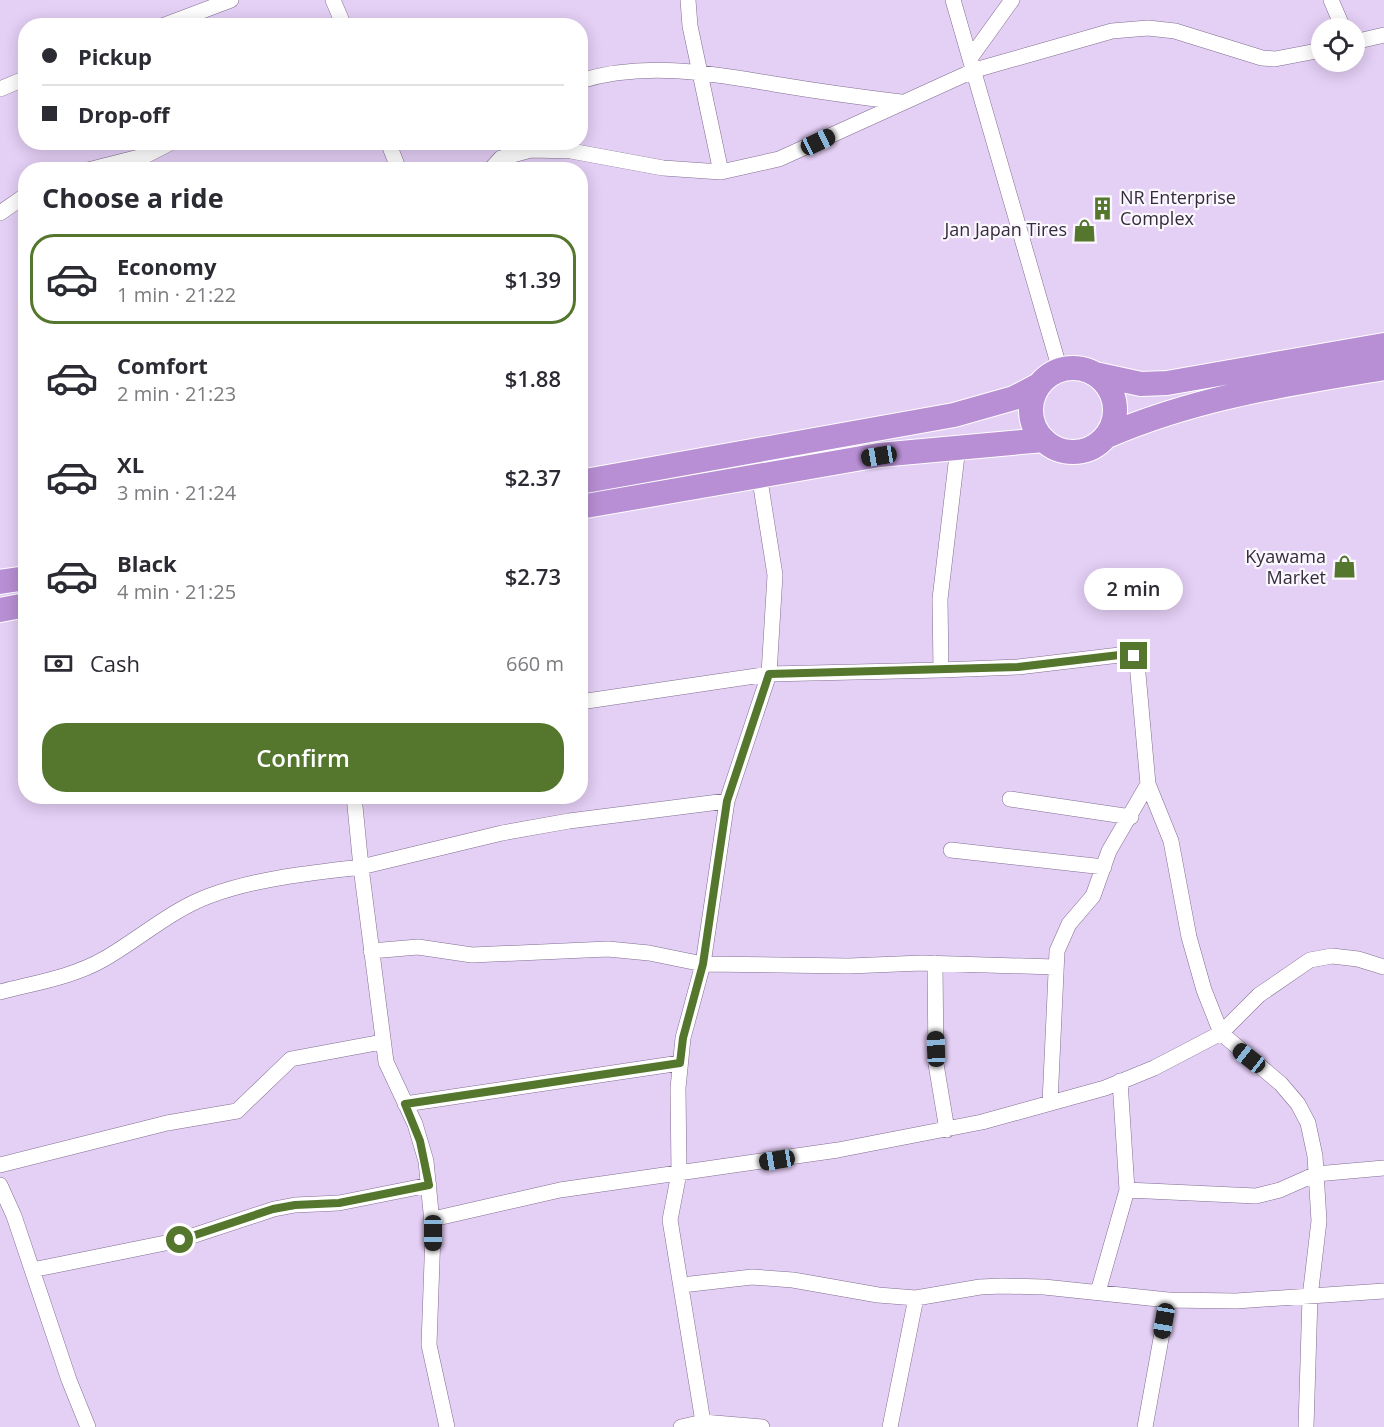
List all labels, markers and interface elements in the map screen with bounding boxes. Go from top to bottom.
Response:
map controls [1311,18,1365,72]
button: locate [1311,18,1365,72]
text: Pickup [78,41,152,71]
text: Drop-off [78,99,170,129]
car [798,126,838,158]
text: Choose a ride [42,179,224,216]
place label: NR Enterprise Complex [1120,185,1236,230]
building icon: NR Enterprise Complex [1089,195,1115,221]
place label: Jan Japan Tires [942,217,1067,241]
shop icon: Jan Japan Tires [1072,217,1098,243]
text: Economy [117,251,216,281]
icon: car [45,252,99,306]
text: $1.39 [505,264,561,294]
text: 1 min · 21:22 [117,281,236,308]
text: Comfort [117,350,208,380]
icon: car [45,351,99,405]
text: $1.88 [505,363,561,393]
text: 2 min · 21:23 [117,380,236,407]
car [860,444,898,468]
text: XL [117,449,144,479]
icon: car [45,450,99,504]
text: $2.37 [505,462,561,492]
text: 3 min · 21:24 [117,479,236,506]
place label: Kyawama Market [1245,544,1326,589]
text: Black [117,548,177,578]
icon: car [45,549,99,603]
shop icon: Kyawama Market [1331,554,1357,580]
text: $2.73 [505,561,561,591]
callout: 2 min [1084,569,1184,611]
text: 2 min [1107,575,1161,602]
text: 4 min · 21:25 [117,578,236,605]
route end [1120,642,1147,669]
icon: cash [42,647,75,680]
text: Cash [90,648,140,678]
text: 660 m [506,650,564,677]
button: Confirm [42,723,564,792]
car [926,1031,946,1067]
car [1229,1040,1269,1076]
car [758,1148,796,1172]
car [424,1215,442,1251]
route start [166,1226,193,1253]
car [1152,1302,1176,1340]

